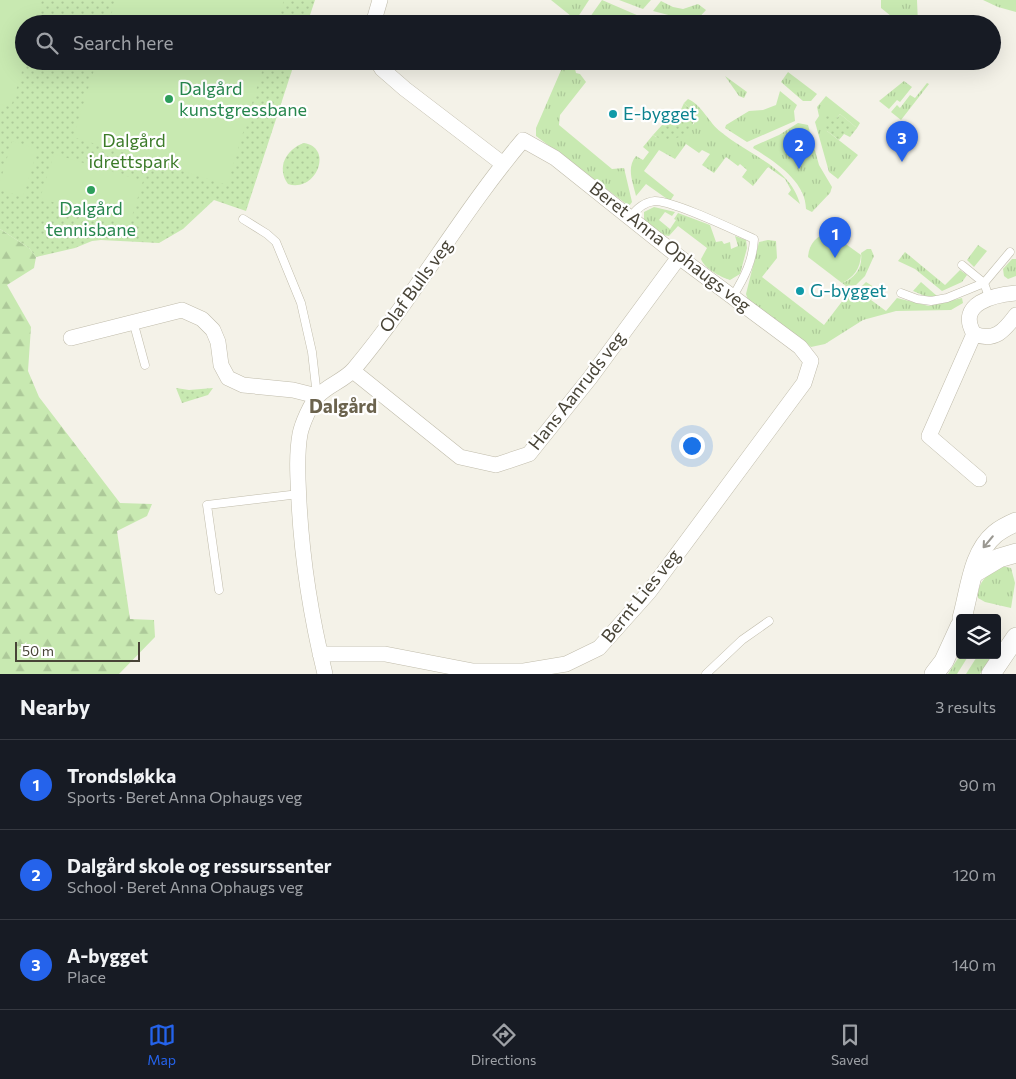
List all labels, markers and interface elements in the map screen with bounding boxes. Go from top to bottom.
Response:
search box [15,15,1001,70]
icon: search [33,29,61,57]
text: Search here [73,31,173,54]
place label: Dalgård kunstgressbane [179,77,307,120]
marker: Dalgård kunstgressbane [163,93,175,105]
place label: E-bygget [623,102,697,124]
marker: E-bygget [607,108,619,120]
pin: 3 [886,121,918,162]
pin: 2 [783,128,815,169]
park label: Dalgård idrettspark [88,129,180,172]
street label: Beret Anna Ophaugs veg [586,176,756,316]
marker: Dalgård tennisbane [85,184,97,196]
place label: Dalgård tennisbane [46,197,136,240]
pin: 1 [819,217,851,258]
street label: Olaf Bulls veg [374,234,457,336]
place label: G-bygget [810,279,886,301]
marker: G-bygget [794,285,806,297]
street label: Hans Aanruds veg [523,327,629,454]
district label: Dalgård [309,394,377,417]
your location [679,433,705,459]
one-way arrow [983,535,994,548]
street label: Bernt Lies veg [596,544,685,646]
map controls [956,614,1001,659]
button: layers [956,614,1001,659]
scale bar [15,639,140,662]
text: 50 m [22,642,54,659]
text: Nearby [20,694,90,719]
text: 3 results [935,697,996,716]
text: Trondsløkka [67,764,176,787]
text: 1 [32,775,40,794]
text: 90 m [959,775,996,794]
text: Sports · Beret Anna Ophaugs veg [67,787,302,806]
text: Dalgård skole og ressurssenter [67,854,332,877]
text: 2 [31,865,41,884]
text: 120 m [953,865,996,884]
text: School · Beret Anna Ophaugs veg [67,877,303,896]
text: A-bygget [67,944,148,967]
text: 3 [31,955,41,974]
text: 140 m [952,955,996,974]
text: Place [67,967,106,986]
tab: Map [147,1021,176,1068]
tab: Directions [471,1021,536,1068]
tab: Saved [831,1021,869,1068]

